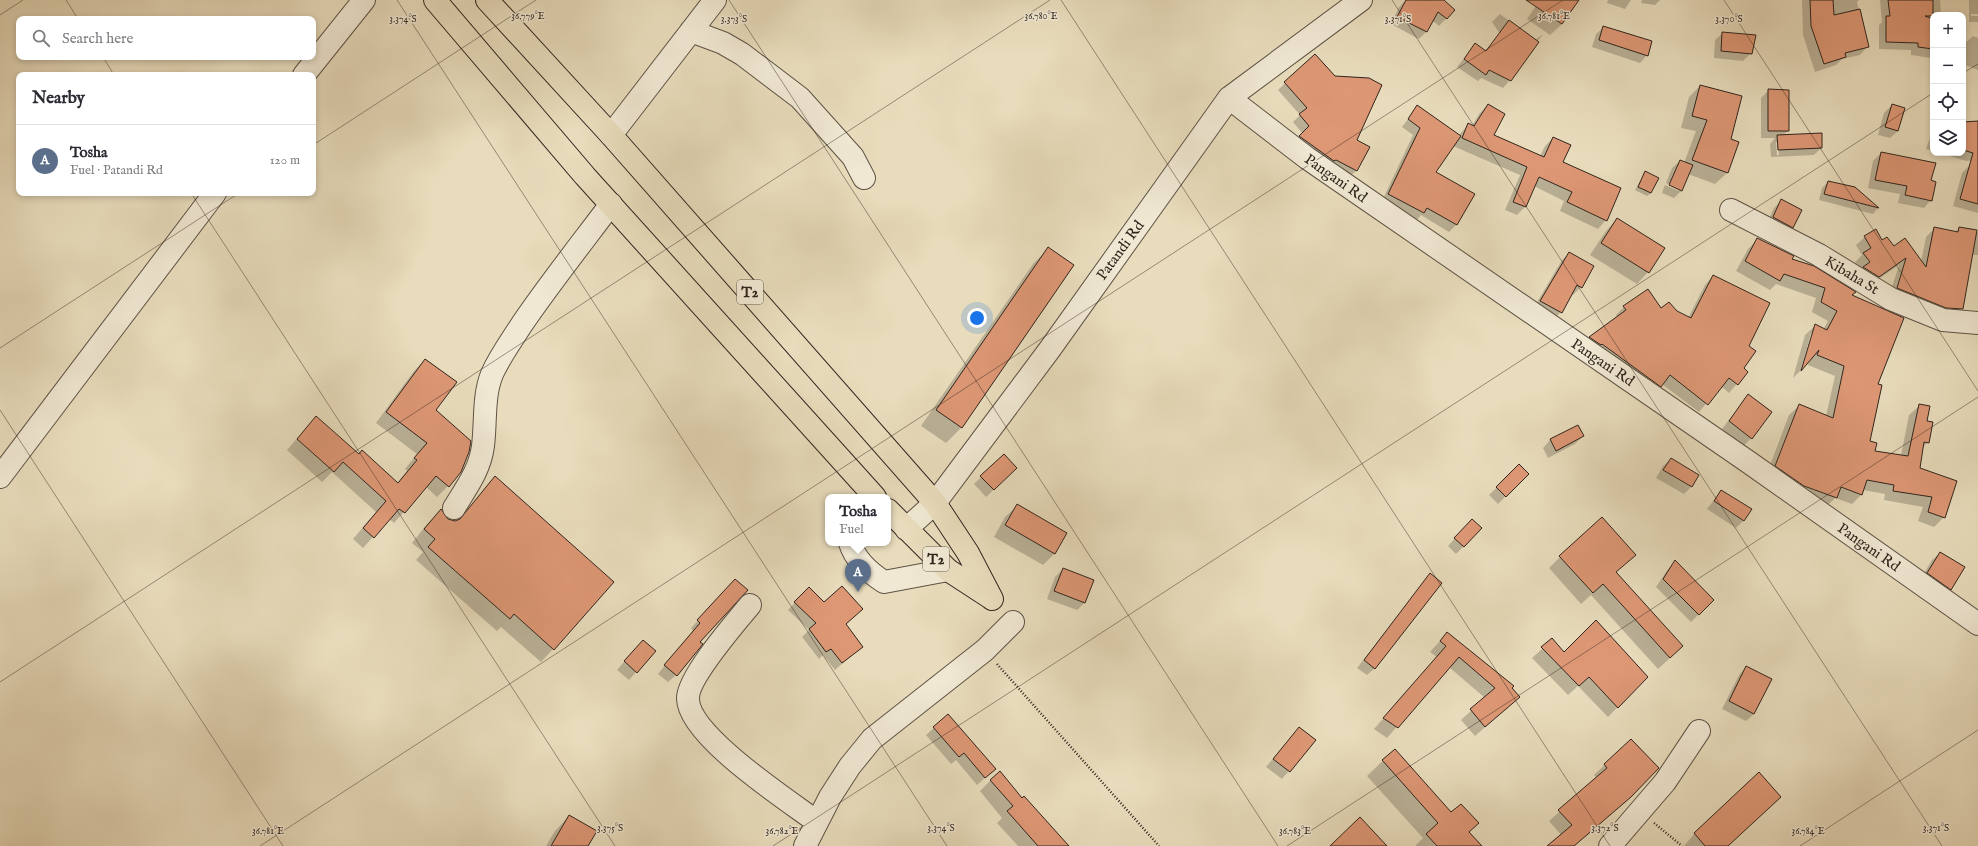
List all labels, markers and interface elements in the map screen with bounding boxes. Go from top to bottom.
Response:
text: 36.779°E [511,10,545,23]
text: 36.780°E [1024,10,1058,23]
text: 36.781°E [1538,10,1570,23]
map controls [1930,12,1966,156]
button: + [1930,12,1966,48]
text: 3.374°S [389,13,417,26]
text: 3.373°S [721,13,747,26]
text: 3.371°S [1385,13,1411,26]
text: 3.370°S [1715,13,1743,26]
search box [16,16,316,60]
icon: search [30,27,52,49]
text: Search here [62,29,133,48]
button: − [1930,48,1966,84]
button: locate [1930,84,1966,120]
text: Nearby [32,88,85,109]
button: layers [1930,120,1966,156]
text: Tosha [70,143,107,162]
street label: Pangani Rd [1301,150,1372,207]
text: A [41,152,49,169]
text: 120 m [270,152,300,169]
text: Fuel · Patandi Rd [70,162,163,179]
street label: Patandi Rd [1092,216,1149,284]
street label: Kibaha St [1821,252,1882,299]
road number: T2 [737,280,763,304]
your location [967,308,987,328]
street label: Pangani Rd [1567,334,1639,391]
popup [825,494,891,546]
text: Tosha [839,502,877,521]
street label: Pangani Rd [1834,519,1905,576]
text: Fuel [839,521,864,538]
road number: T2 [923,547,949,571]
pin: A [845,559,871,592]
text: 3.375°S [597,822,623,835]
text: 3.374°S [927,822,955,835]
text: 3.372°S [1591,822,1619,835]
text: 3.371°S [1923,822,1949,835]
text: 36.781°E [252,825,284,838]
text: 36.782°E [766,825,799,838]
text: 36.783°E [1279,825,1311,838]
text: 36.784°E [1791,825,1825,838]

